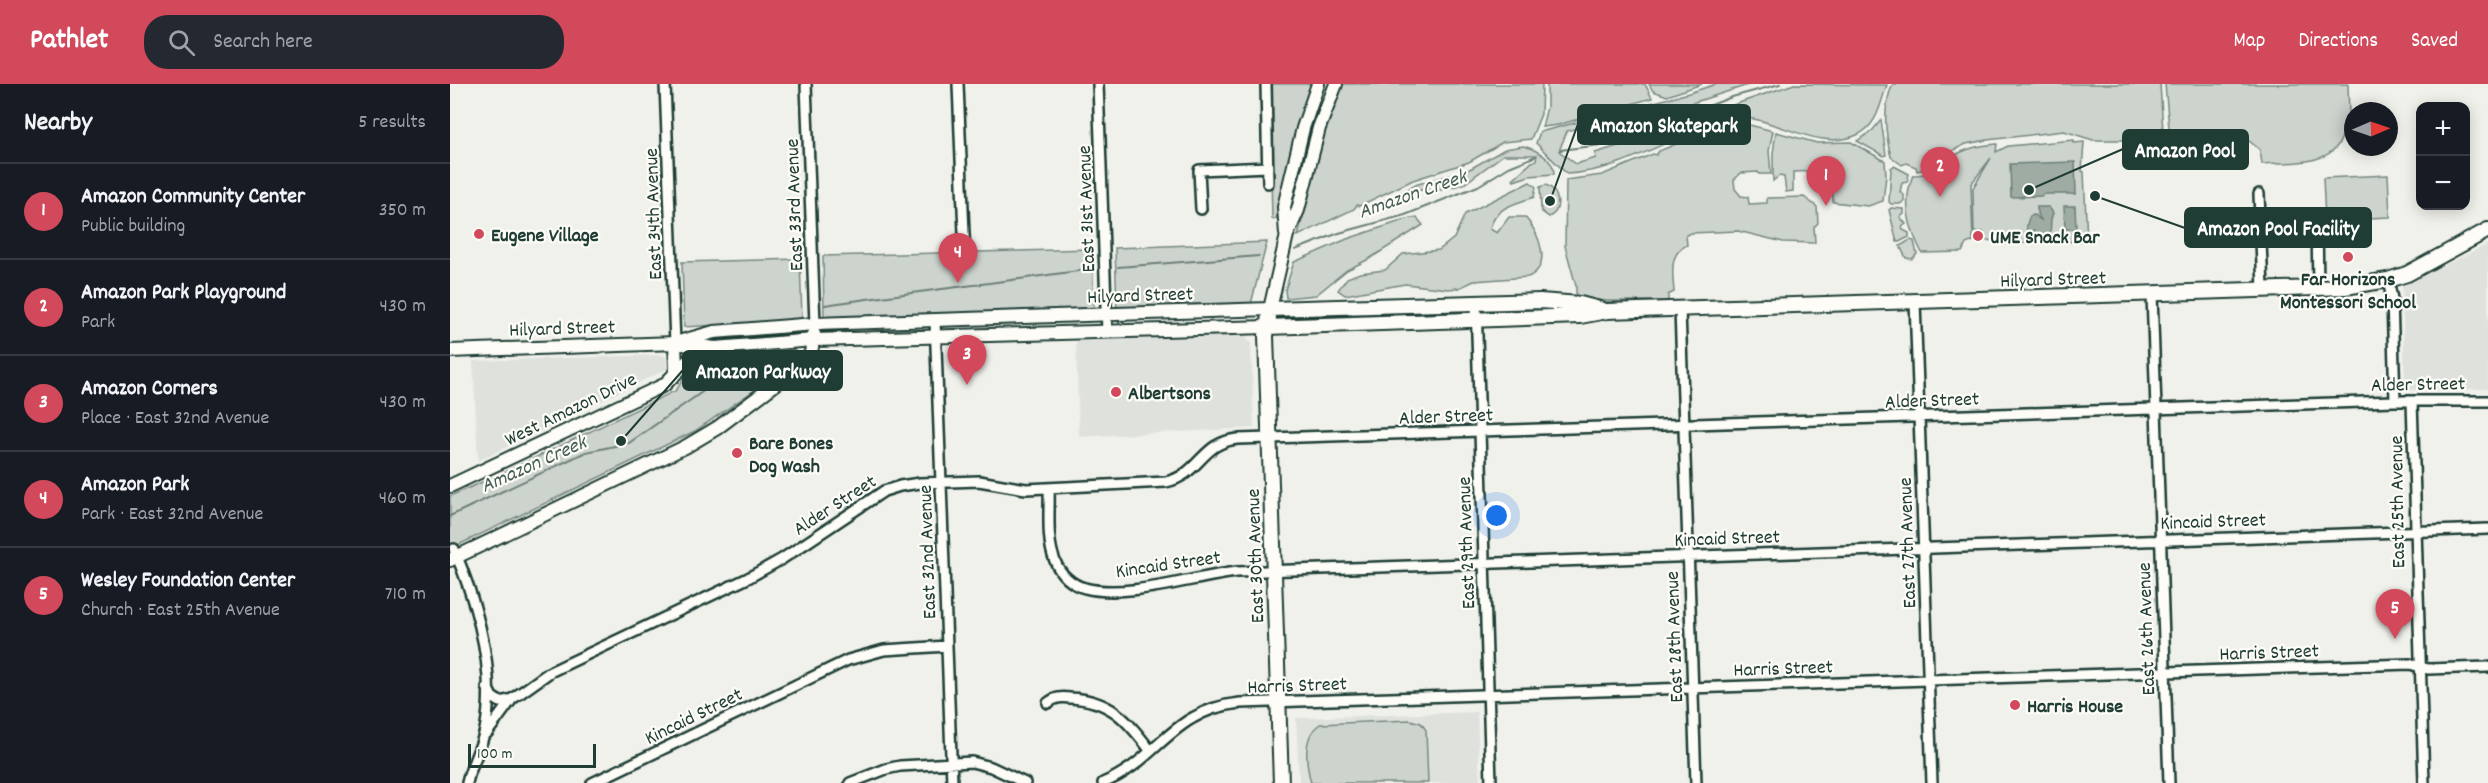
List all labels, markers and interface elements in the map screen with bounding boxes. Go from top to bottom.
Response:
search box [144,15,564,69]
text: Pathlet [30,22,108,62]
icon: search [165,26,198,59]
text: Search here [213,27,313,58]
text: Map [2234,27,2265,57]
text: Directions [2298,27,2378,57]
text: Saved [2411,27,2458,57]
north arrow [2344,102,2398,156]
map controls [2416,102,2470,210]
button: + [2416,102,2470,156]
text: Nearby [24,105,92,142]
callout: Amazon Skatepark [1578,105,1750,144]
text: 5 results [358,109,426,137]
text: Amazon Skatepark [1590,113,1738,143]
callout: Amazon Pool [2123,130,2248,169]
street label: East 33rd Avenue [780,138,812,272]
text: Amazon Pool [2135,138,2236,168]
street label: East 31st Avenue [1072,145,1104,273]
street label: East 34th Avenue [639,147,671,280]
pin: 2 [1920,147,1960,197]
pin: 1 [1806,156,1846,206]
button: − [2416,156,2470,210]
water label: Amazon Creek [1355,163,1473,228]
text: Amazon Community Center [81,182,305,213]
text: 1 [41,197,46,225]
text: 350 m [379,197,426,225]
callout: Amazon Pool Facility [2185,208,2371,247]
text: Public building [81,213,185,241]
text: Amazon Pool Facility [2197,216,2361,246]
place label: Eugene Village [491,223,599,251]
place label: UME Snack Bar [1990,225,2100,253]
marker: Eugene Village [472,227,486,241]
marker: UME Snack Bar [1971,229,1985,243]
pin: 4 [938,234,978,283]
marker: Far Horizons Montessori School [2341,250,2355,264]
street label: Hilyard Street [2000,265,2107,297]
place label: Far Horizons Montessori School [2280,267,2416,318]
text: Amazon Park Playground [81,278,286,309]
street label: Hilyard Street [1087,281,1194,313]
text: 2 [39,293,48,321]
text: 430 m [380,293,426,321]
text: Park [81,309,115,337]
street label: Hilyard Street [509,314,616,346]
pin: 3 [948,336,986,385]
callout: Amazon Parkway [683,351,842,390]
text: Amazon Parkway [695,359,832,389]
street label: West Amazon Drive [501,367,642,455]
street label: Alder Street [2371,371,2466,401]
text: Amazon Corners [81,374,218,405]
place label: Albertsons [1128,381,1211,409]
marker: Albertsons [1109,385,1123,399]
street label: Alder Street [1884,386,1980,418]
text: 3 [39,389,48,417]
text: 430 m [380,389,426,417]
street label: Alder Street [1398,402,1494,434]
text: Place · East 32nd Avenue [81,405,269,433]
water label: Amazon Creek [477,428,594,502]
place label: Bare Bones Dog Wash [749,431,834,482]
street label: East 25th Avenue [2384,435,2414,569]
marker: Bare Bones Dog Wash [730,446,744,460]
street label: Alder Street [788,469,883,544]
text: Amazon Park [81,470,189,501]
street label: East 29th Avenue [1452,476,1484,610]
street label: East 27th Avenue [1893,477,1925,609]
street label: East 32nd Avenue [913,484,945,620]
text: 4 [39,485,48,513]
text: 460 m [379,485,426,513]
street label: East 30th Avenue [1241,488,1273,624]
text: Park · East 32nd Avenue [81,501,263,529]
your location [1482,501,1511,530]
street label: Kincaid Street [2160,507,2266,539]
street label: Kincaid Street [1674,524,1780,556]
street label: Kincaid Street [1114,545,1223,587]
street label: East 26th Avenue [2132,562,2164,696]
text: Wesley Foundation Center [81,566,295,597]
street label: East 28th Avenue [1660,571,1692,703]
text: 5 [39,581,48,609]
text: 710 m [385,581,426,609]
pin: 5 [2376,590,2414,639]
text: Church · East 25th Avenue [81,597,280,625]
street label: Harris Street [2219,638,2319,670]
street label: Harris Street [1733,654,1833,686]
street label: Harris Street [1247,671,1347,703]
street label: Kincaid Street [641,682,748,753]
place label: Harris House [2027,694,2123,722]
marker: Harris House [2008,698,2022,712]
scale bar [468,741,596,768]
text: 100 m [477,743,513,766]

